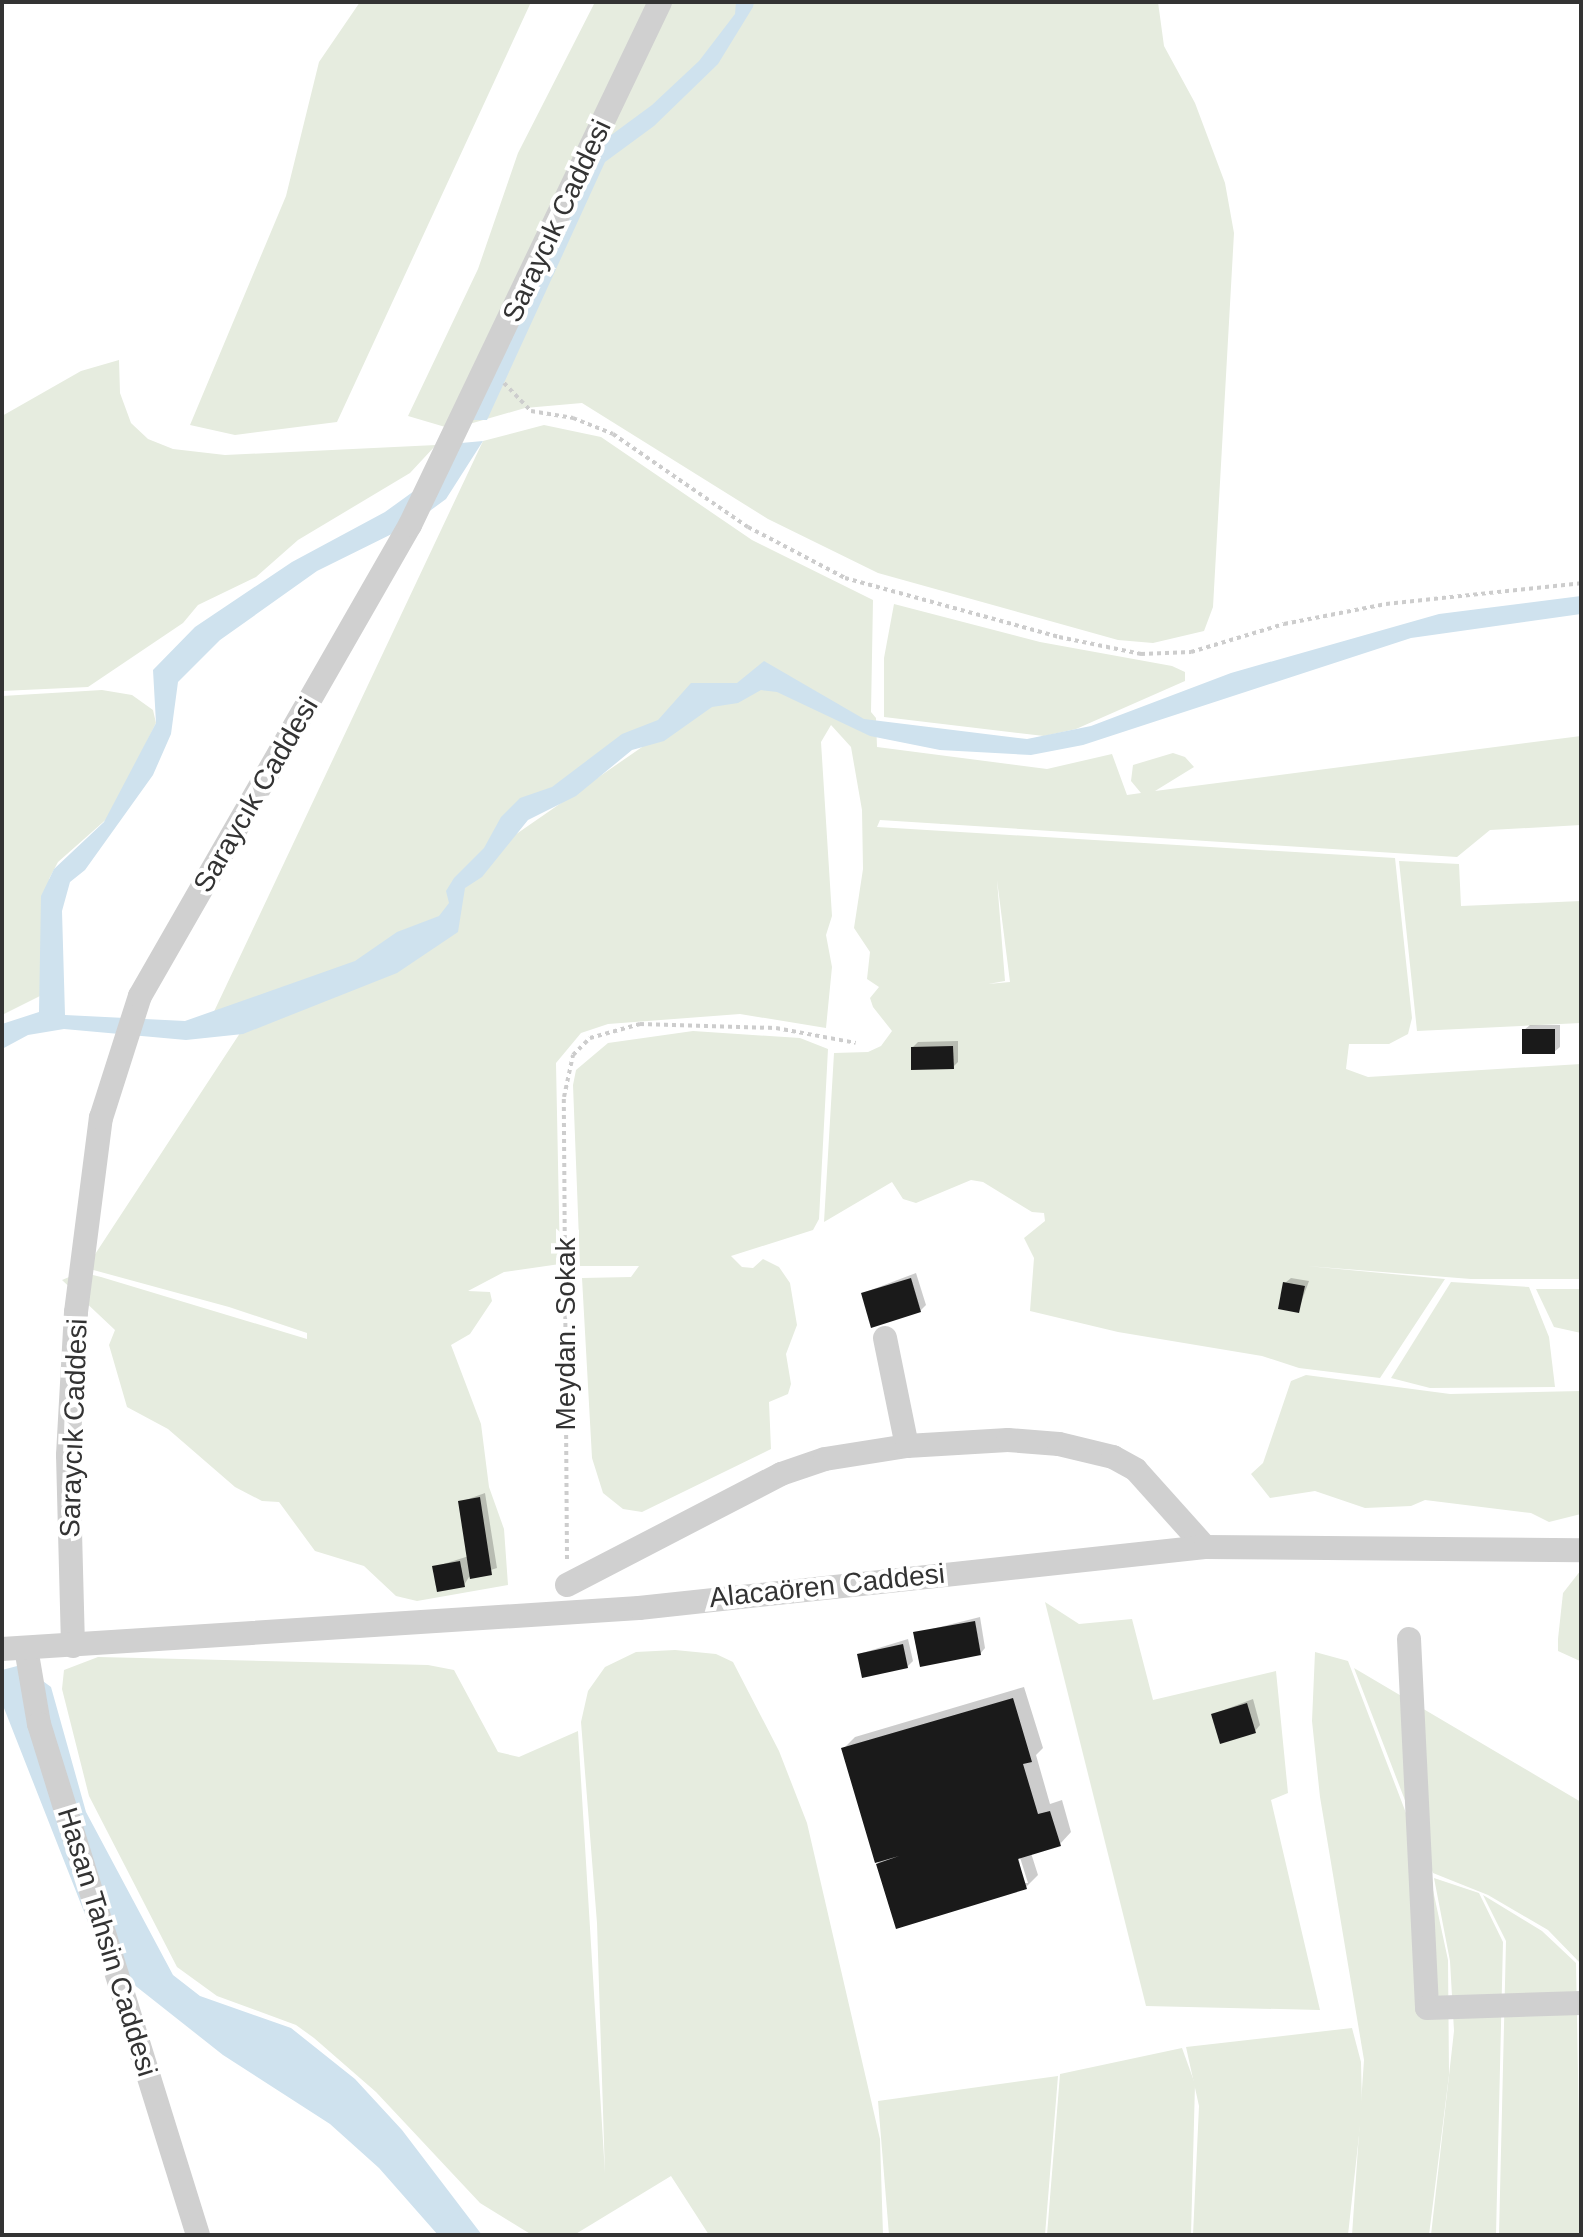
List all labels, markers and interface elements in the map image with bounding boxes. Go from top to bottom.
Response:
street label: Saraycık Caddesi [495,114,619,328]
street label: Saraycık Caddesi [187,692,325,898]
street label: Meydan. Sokak [549,1238,583,1430]
street label: Saraycık Caddesi [53,1318,95,1538]
street label: Alacaören Caddesi [708,1557,946,1615]
street label: Hasan Tahsin Caddesi [50,1803,164,2081]

